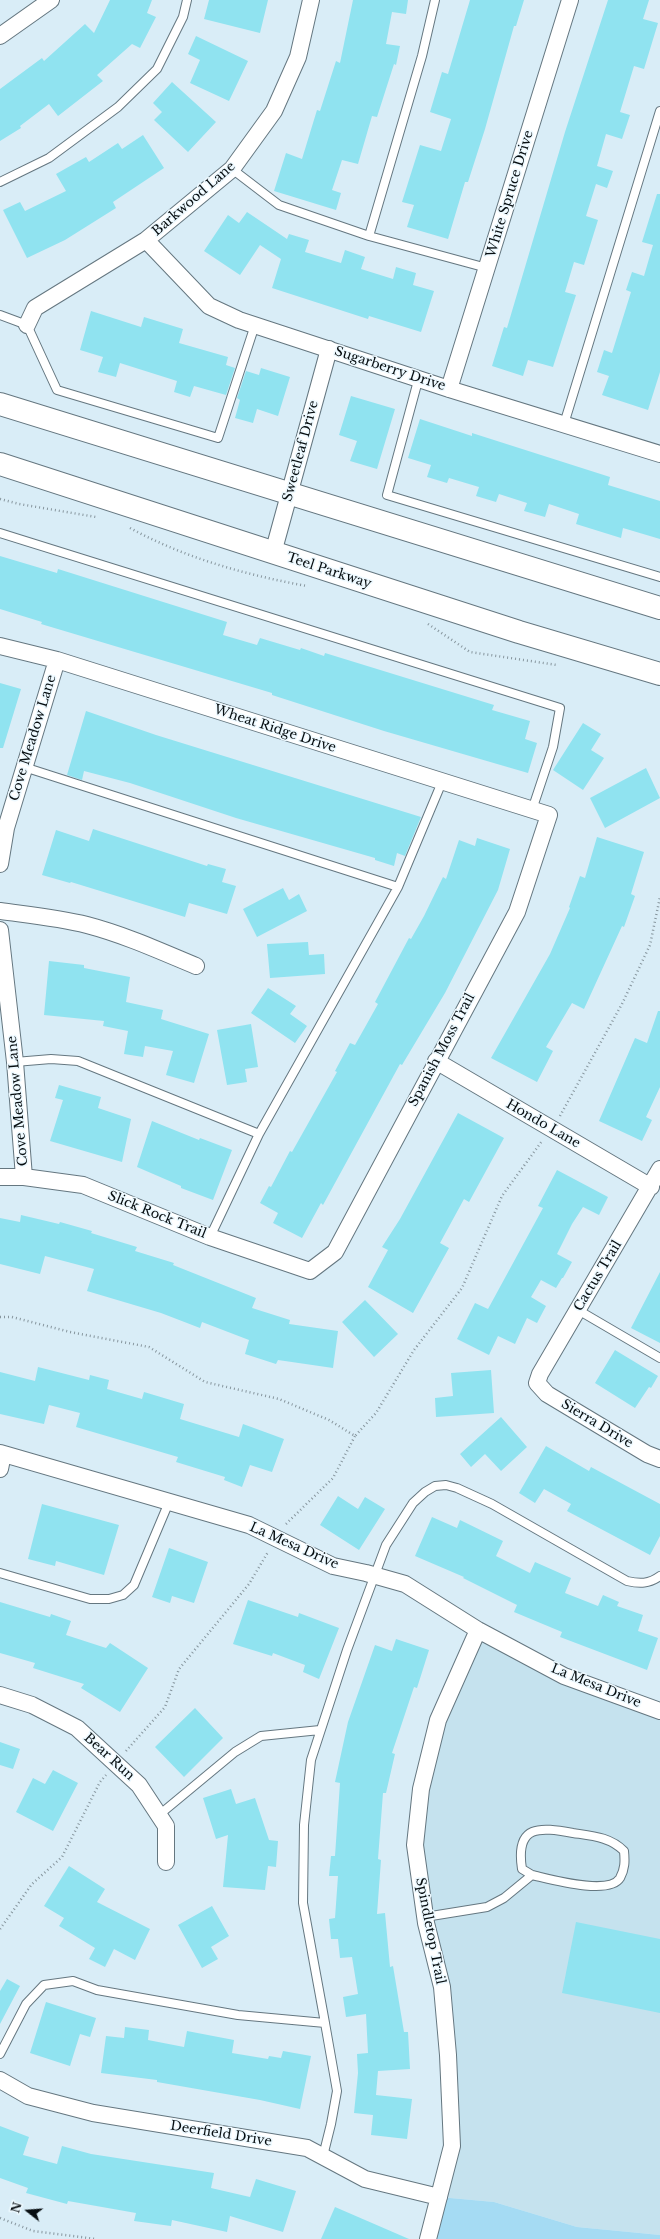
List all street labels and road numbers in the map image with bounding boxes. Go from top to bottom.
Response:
street label: White Spruce Drive [483,128,537,260]
street label: Barkwood Lane [149,159,239,239]
street label: Sugarberry Drive [333,344,447,394]
street label: Sweetleaf Drive [280,399,322,503]
street label: Teel Parkway [285,550,373,592]
street label: Cove Meadow Lane [6,673,60,803]
street label: Wheat Ridge Drive [212,702,338,756]
street label: Spanish Moss Trail [406,991,478,1109]
street label: Cove Meadow Lane [5,1035,31,1167]
street label: Hondo Lane [503,1096,583,1152]
street label: Slick Rock Trail [106,1188,208,1242]
street label: Cactus Trail [571,1238,625,1314]
street label: Sierra Drive [558,1397,636,1451]
street label: La Mesa Drive [247,1519,341,1573]
street label: La Mesa Drive [549,1661,643,1711]
street label: Bear Run [81,1730,137,1784]
street label: Spindletop Trail [412,1876,448,1986]
street label: Deerfield Drive [169,2118,273,2150]

